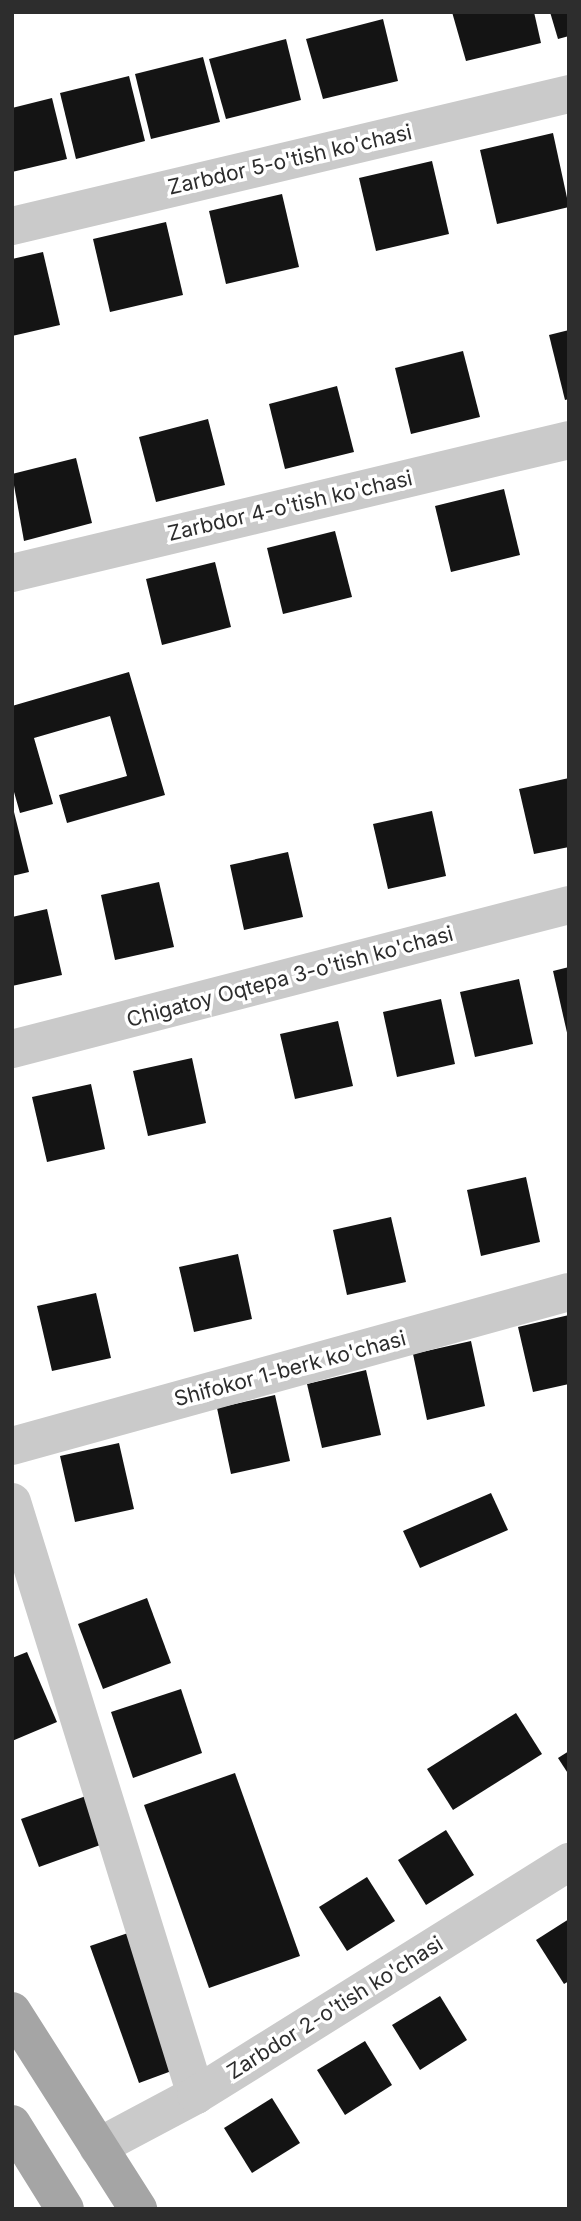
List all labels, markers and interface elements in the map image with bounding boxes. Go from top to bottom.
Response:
street label: Zarbdor 5-o'tish ko'chasi [166,120,414,200]
street label: Zarbdor 4-o'tish ko'chasi [165,466,415,546]
street label: Chigatoy Oqtepa 3-o'tish ko'chasi [124,921,456,1033]
street label: Shifokor 1-berk ko'chasi [171,1326,409,1412]
street label: Zarbdor 2-o'tish ko'chasi [223,1931,447,2085]

